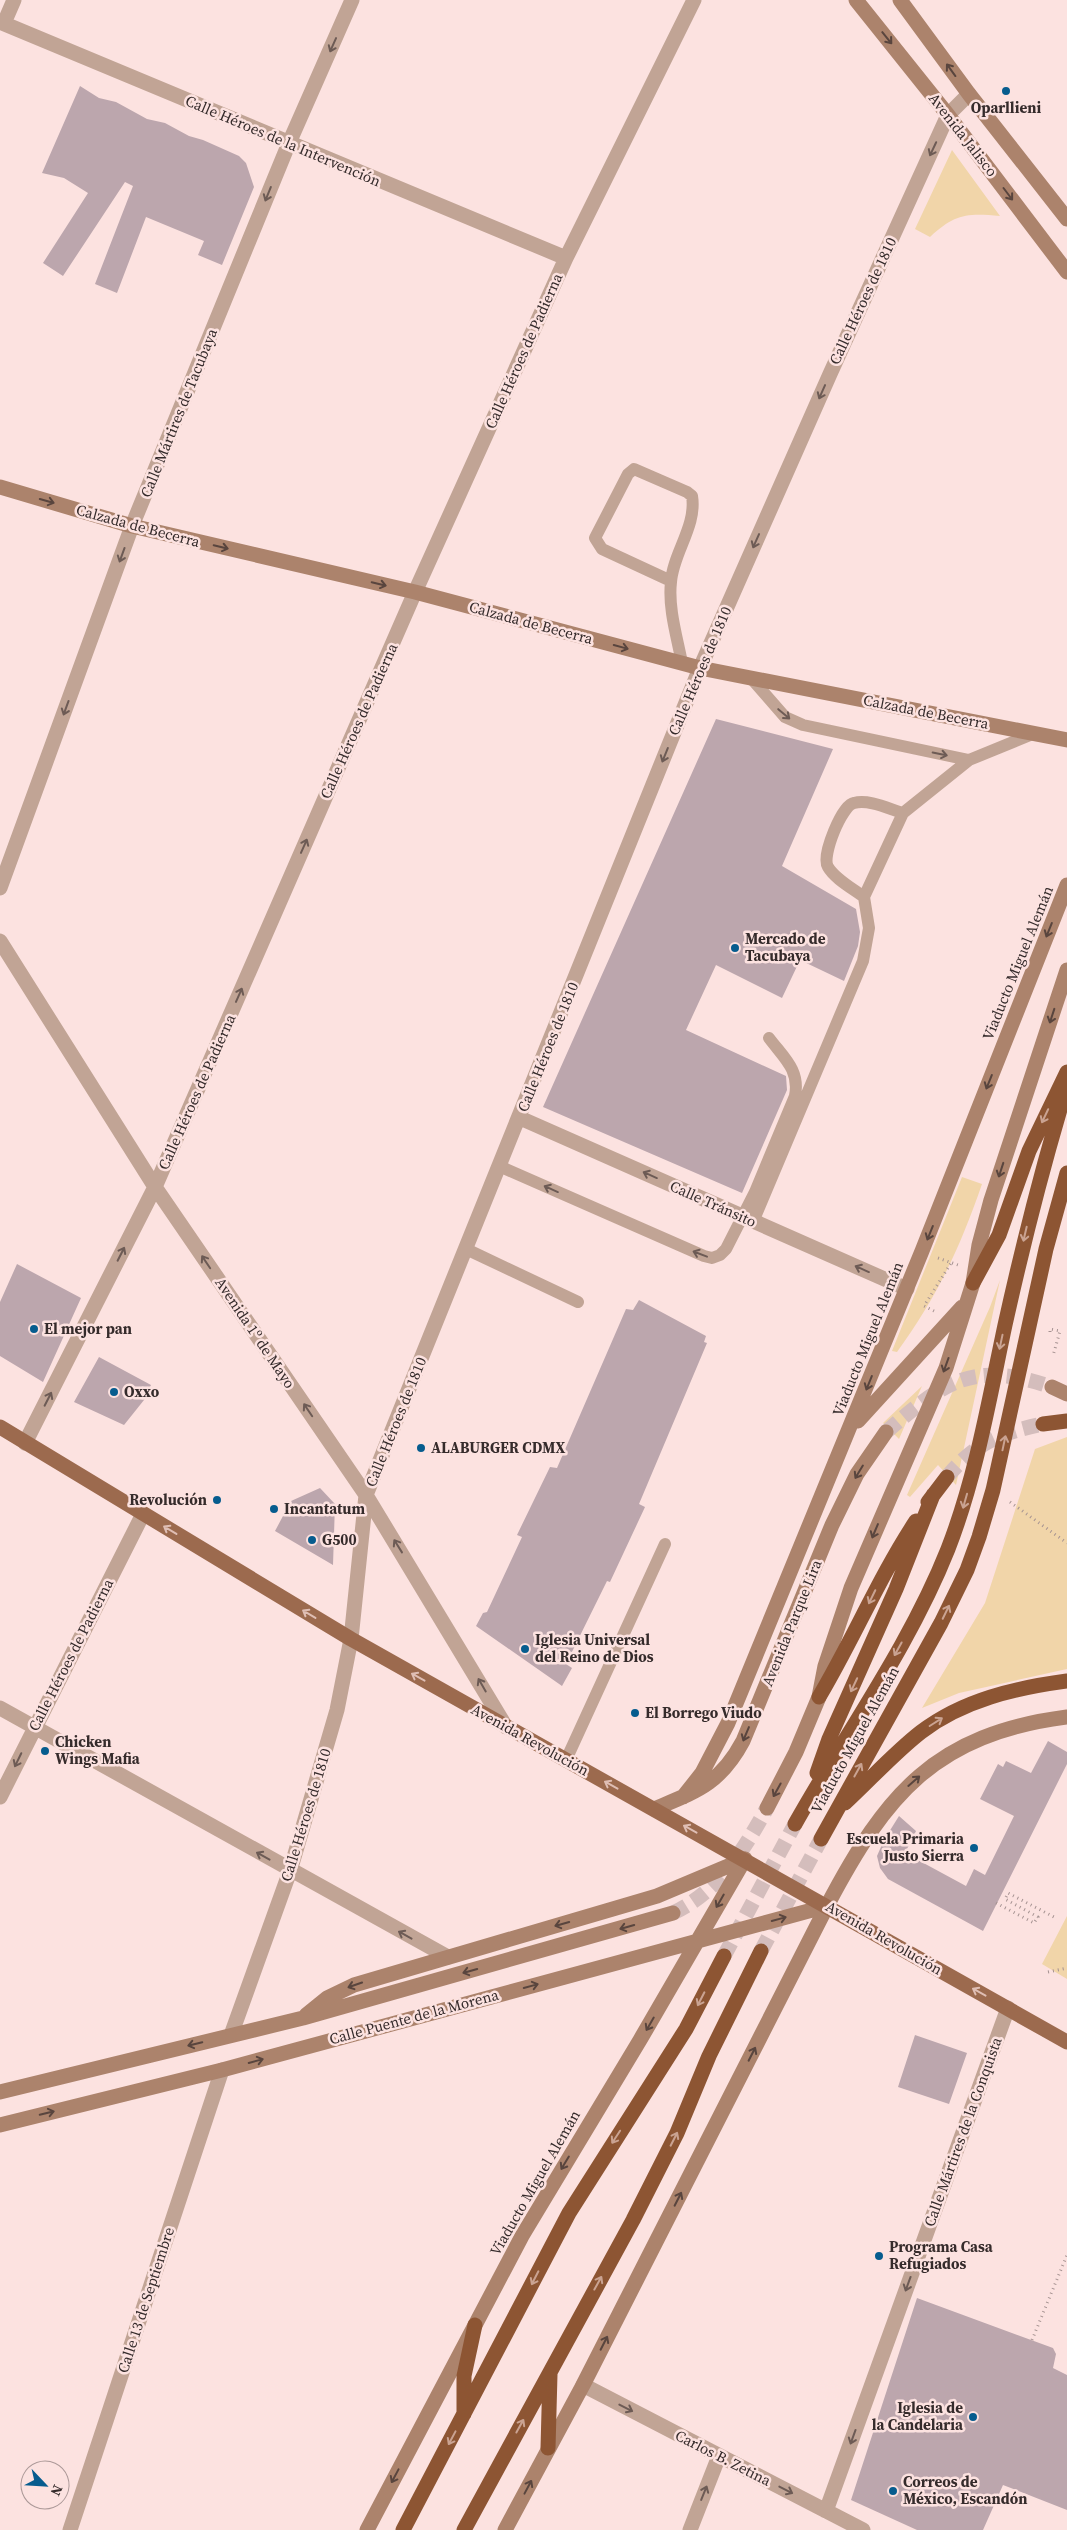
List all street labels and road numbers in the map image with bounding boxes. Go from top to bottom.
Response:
street label: Avenida Jalisco [924,88,1003,181]
street label: Calle Héroes de la Intervención [182,90,384,191]
street label: Calle Héroes de 1810 [824,234,901,368]
street label: Calle Héroes de Padierna [480,269,567,432]
street label: Calle Mártires de Tacubaya [135,325,222,500]
street label: Calzada de Becerra [74,499,203,552]
street label: Calzada de Becerra [467,596,596,649]
street label: Calle Héroes de 1810 [663,603,736,738]
street label: Calle Héroes de Padierna [315,639,402,802]
street label: Calzada de Becerra [862,689,991,734]
street label: Viaducto Miguel Alemán [977,883,1058,1043]
street label: Calle Héroes de 1810 [512,979,583,1115]
street label: Calle Héroes de Padierna [153,1010,240,1173]
street label: Calle Tránsito [667,1175,760,1232]
street label: Viaducto Miguel Alemán [827,1259,908,1419]
street label: Avenida 1º de Mayo [210,1273,300,1392]
street label: Calle Héroes de 1810 [360,1354,431,1490]
street label: Avenida Parque Lira [757,1556,827,1689]
street label: Calle Héroes de Padierna [23,1575,118,1735]
street label: Viaducto Miguel Alemán [805,1663,904,1817]
street label: Avenida Revolución [468,1698,593,1781]
street label: Calle Héroes de 1810 [275,1746,336,1884]
street label: Avenida Revolución [822,1896,946,1980]
street label: Calle Puente de la Morena [327,1984,501,2049]
street label: Calle Mártires de la Conquista [918,2034,1007,2230]
street label: Viaducto Miguel Alemán [484,2106,585,2259]
street label: Calle 13 de Septiembre [112,2224,179,2375]
street label: Carlos B. Zetina [672,2424,775,2491]

